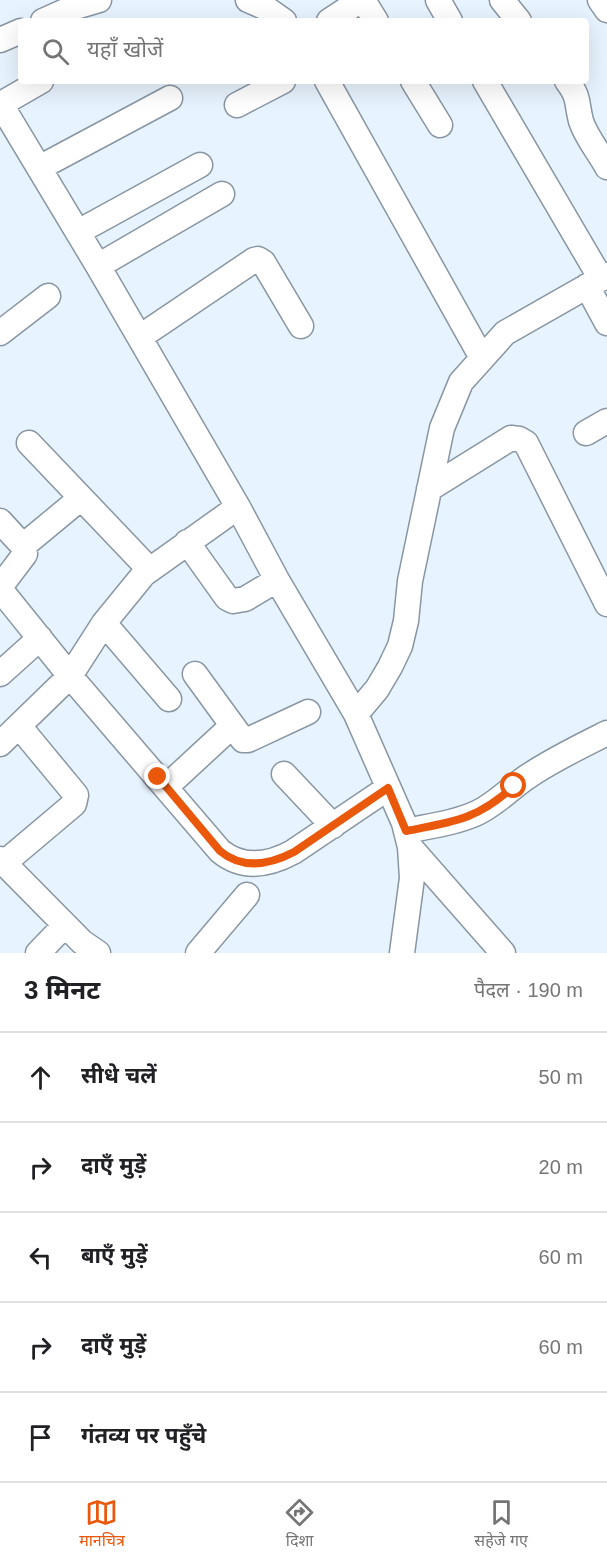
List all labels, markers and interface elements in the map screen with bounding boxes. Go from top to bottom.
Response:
search box [18,18,589,84]
icon: search [39,35,72,68]
text: यहाँ खोजें [87,37,163,62]
route end [144,763,170,789]
route start [500,772,526,798]
text: 3 मिनट [24,975,100,1005]
text: पैदल · 190 m [474,979,583,1001]
icon: ahead [24,1061,57,1094]
text: सीधे चलें [81,1063,156,1088]
text: 50 m [539,1066,583,1088]
icon: right [24,1151,57,1184]
text: दाएँ मुड़ें [81,1153,146,1178]
text: 20 m [539,1156,583,1178]
icon: left [24,1241,57,1274]
text: बाएँ मुड़ें [81,1243,147,1268]
text: 60 m [539,1246,583,1268]
icon: right [24,1331,57,1364]
text: दाएँ मुड़ें [81,1333,146,1358]
text: 60 m [539,1336,583,1358]
icon: arrive [24,1421,57,1454]
text: गंतव्य पर पहुँचे [81,1423,206,1448]
tab: मानचित्र [79,1496,125,1553]
tab: दिशा [283,1496,316,1553]
tab: सहेजे गए [474,1496,528,1553]

